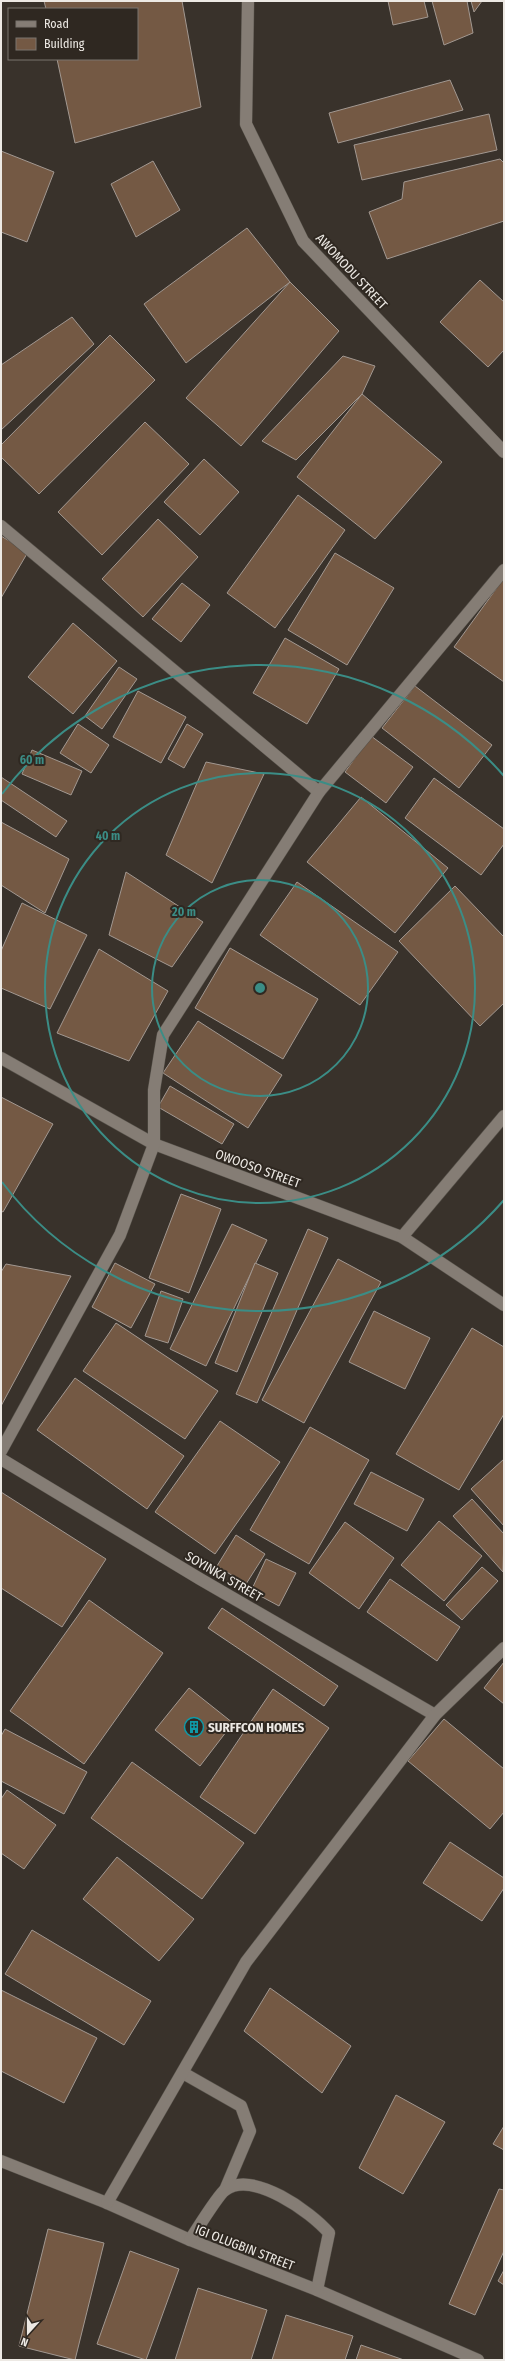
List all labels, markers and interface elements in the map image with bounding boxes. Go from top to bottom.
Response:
legend [8,8,138,60]
text: Road [44,17,69,31]
text: Building [44,37,85,51]
street label: AWOMODU STREET [313,231,390,312]
text: 60 m [20,753,44,767]
text: 40 m [96,829,120,843]
text: 20 m [171,905,196,919]
centre of rings [253,981,267,995]
street label: OWOOSO STREET [213,1146,302,1191]
street label: SOYINKA STREET [183,1548,265,1604]
building icon: SURFFCON HOMES [183,1716,205,1738]
place label: SURFFCON HOMES [208,1720,304,1735]
street label: IGI OLUGBIN STREET [193,2222,297,2273]
north arrow [8,2313,48,2353]
text: N [19,2335,30,2349]

